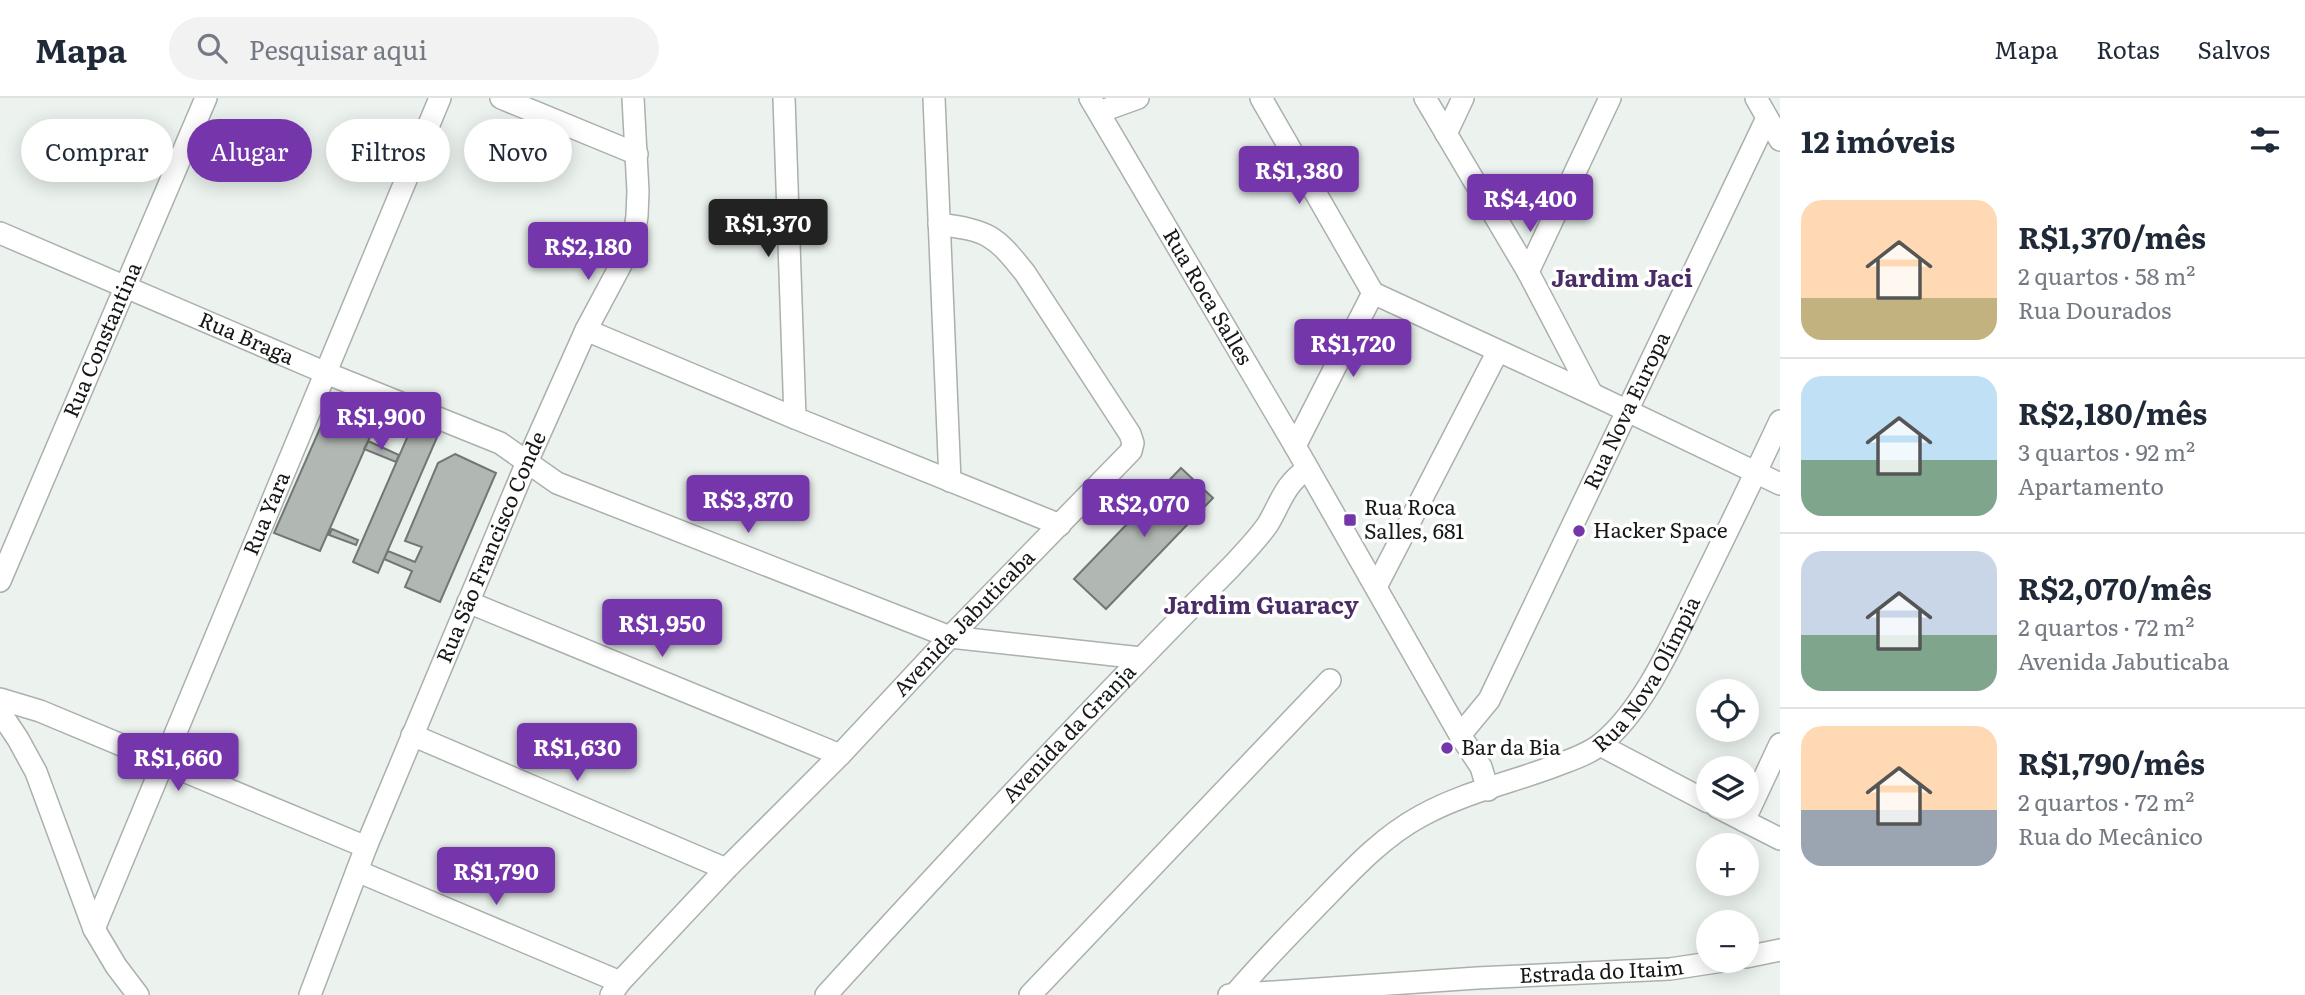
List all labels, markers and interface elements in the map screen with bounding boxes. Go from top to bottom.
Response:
search box [169,17,659,80]
text: Mapa [35,24,127,73]
icon: search [193,29,231,67]
text: Pesquisar aqui [249,29,427,68]
text: Mapa [1994,31,2058,66]
text: Rotas [2096,31,2160,66]
text: Salvos [2198,31,2270,66]
text: 12 imóveis [1801,118,1955,162]
chip: Comprar [21,119,173,182]
chip: Alugar [187,119,312,182]
chip: Filtros [326,119,450,182]
chip: Novo [464,119,572,182]
icon: filters [2246,121,2284,159]
pin: R$1,380 [1234,146,1364,206]
text: R$1,380 [1255,152,1343,186]
pin: R$4,400 [1465,174,1595,234]
text: R$4,400 [1483,180,1577,214]
pin: R$1,370 [703,200,833,259]
text: R$1,370 [725,205,811,239]
text: R$1,370/mês [2018,214,2206,258]
pin: R$2,180 [523,222,653,282]
street label: Rua Roca Salles [1157,222,1262,370]
text: R$2,180 [544,228,632,262]
icon: home [1857,228,1941,312]
street label: Rua Constantina [54,256,148,422]
text: 2 quartos · 58 m² [2018,258,2195,292]
district label: Jardim Jaci [1551,259,1693,294]
text: Rua Dourados [2018,292,2171,326]
street label: Rua Braga [195,302,300,371]
pin: R$1,720 [1288,320,1418,379]
text: R$1,720 [1310,325,1396,359]
street label: Rua Nova Europa [1574,325,1676,494]
text: R$2,180/mês [2018,390,2207,434]
pin: R$1,900 [316,392,446,452]
text: R$1,900 [336,398,426,432]
icon: home [1857,404,1941,488]
street label: Rua São Francisco Conde [427,426,552,667]
text: 3 quartos · 92 m² [2018,434,2195,468]
street label: Rua Yara [233,465,296,559]
text: Apartamento [2018,468,2164,502]
pin: R$3,870 [683,476,813,535]
pin: R$2,070 [1079,480,1209,539]
text: R$3,870 [703,481,793,515]
text: R$2,070 [1098,485,1190,519]
place label: Rua Roca Salles, 681 [1364,490,1465,545]
marker: Rua Roca Salles, 681 [1342,512,1358,528]
place label: Hacker Space [1593,513,1728,544]
marker: Hacker Space [1571,523,1587,539]
street label: Avenida Jabuticaba [884,541,1041,702]
text: R$2,070/mês [2018,565,2212,609]
icon: home [1857,579,1941,663]
district label: Jardim Guaracy [1163,586,1359,621]
street label: Rua Nova Olímpia [1584,590,1707,758]
pin: R$1,950 [597,600,727,659]
text: R$1,950 [618,605,706,639]
text: 2 quartos · 72 m² [2018,609,2194,643]
text: Avenida Jabuticaba [2018,643,2229,677]
street label: Avenida da Granja [993,655,1142,808]
map controls [1696,679,1759,973]
button: locate [1696,679,1759,742]
pin: R$1,630 [512,724,642,783]
text: R$1,630 [533,729,621,763]
place label: Bar da Bia [1461,730,1561,761]
pin: R$1,660 [113,734,243,793]
text: R$1,660 [134,739,222,773]
marker: Bar da Bia [1439,740,1455,756]
text: R$1,790/mês [2018,740,2205,784]
icon: home [1857,754,1941,838]
button: layers [1696,756,1759,819]
text: 2 quartos · 72 m² [2018,784,2194,818]
text: Rua do Mecânico [2018,818,2203,852]
button: + [1696,833,1759,896]
pin: R$1,790 [431,848,561,907]
text: R$1,790 [453,853,539,887]
button: − [1696,910,1759,973]
street label: Estrada do Itaim [1518,949,1685,989]

